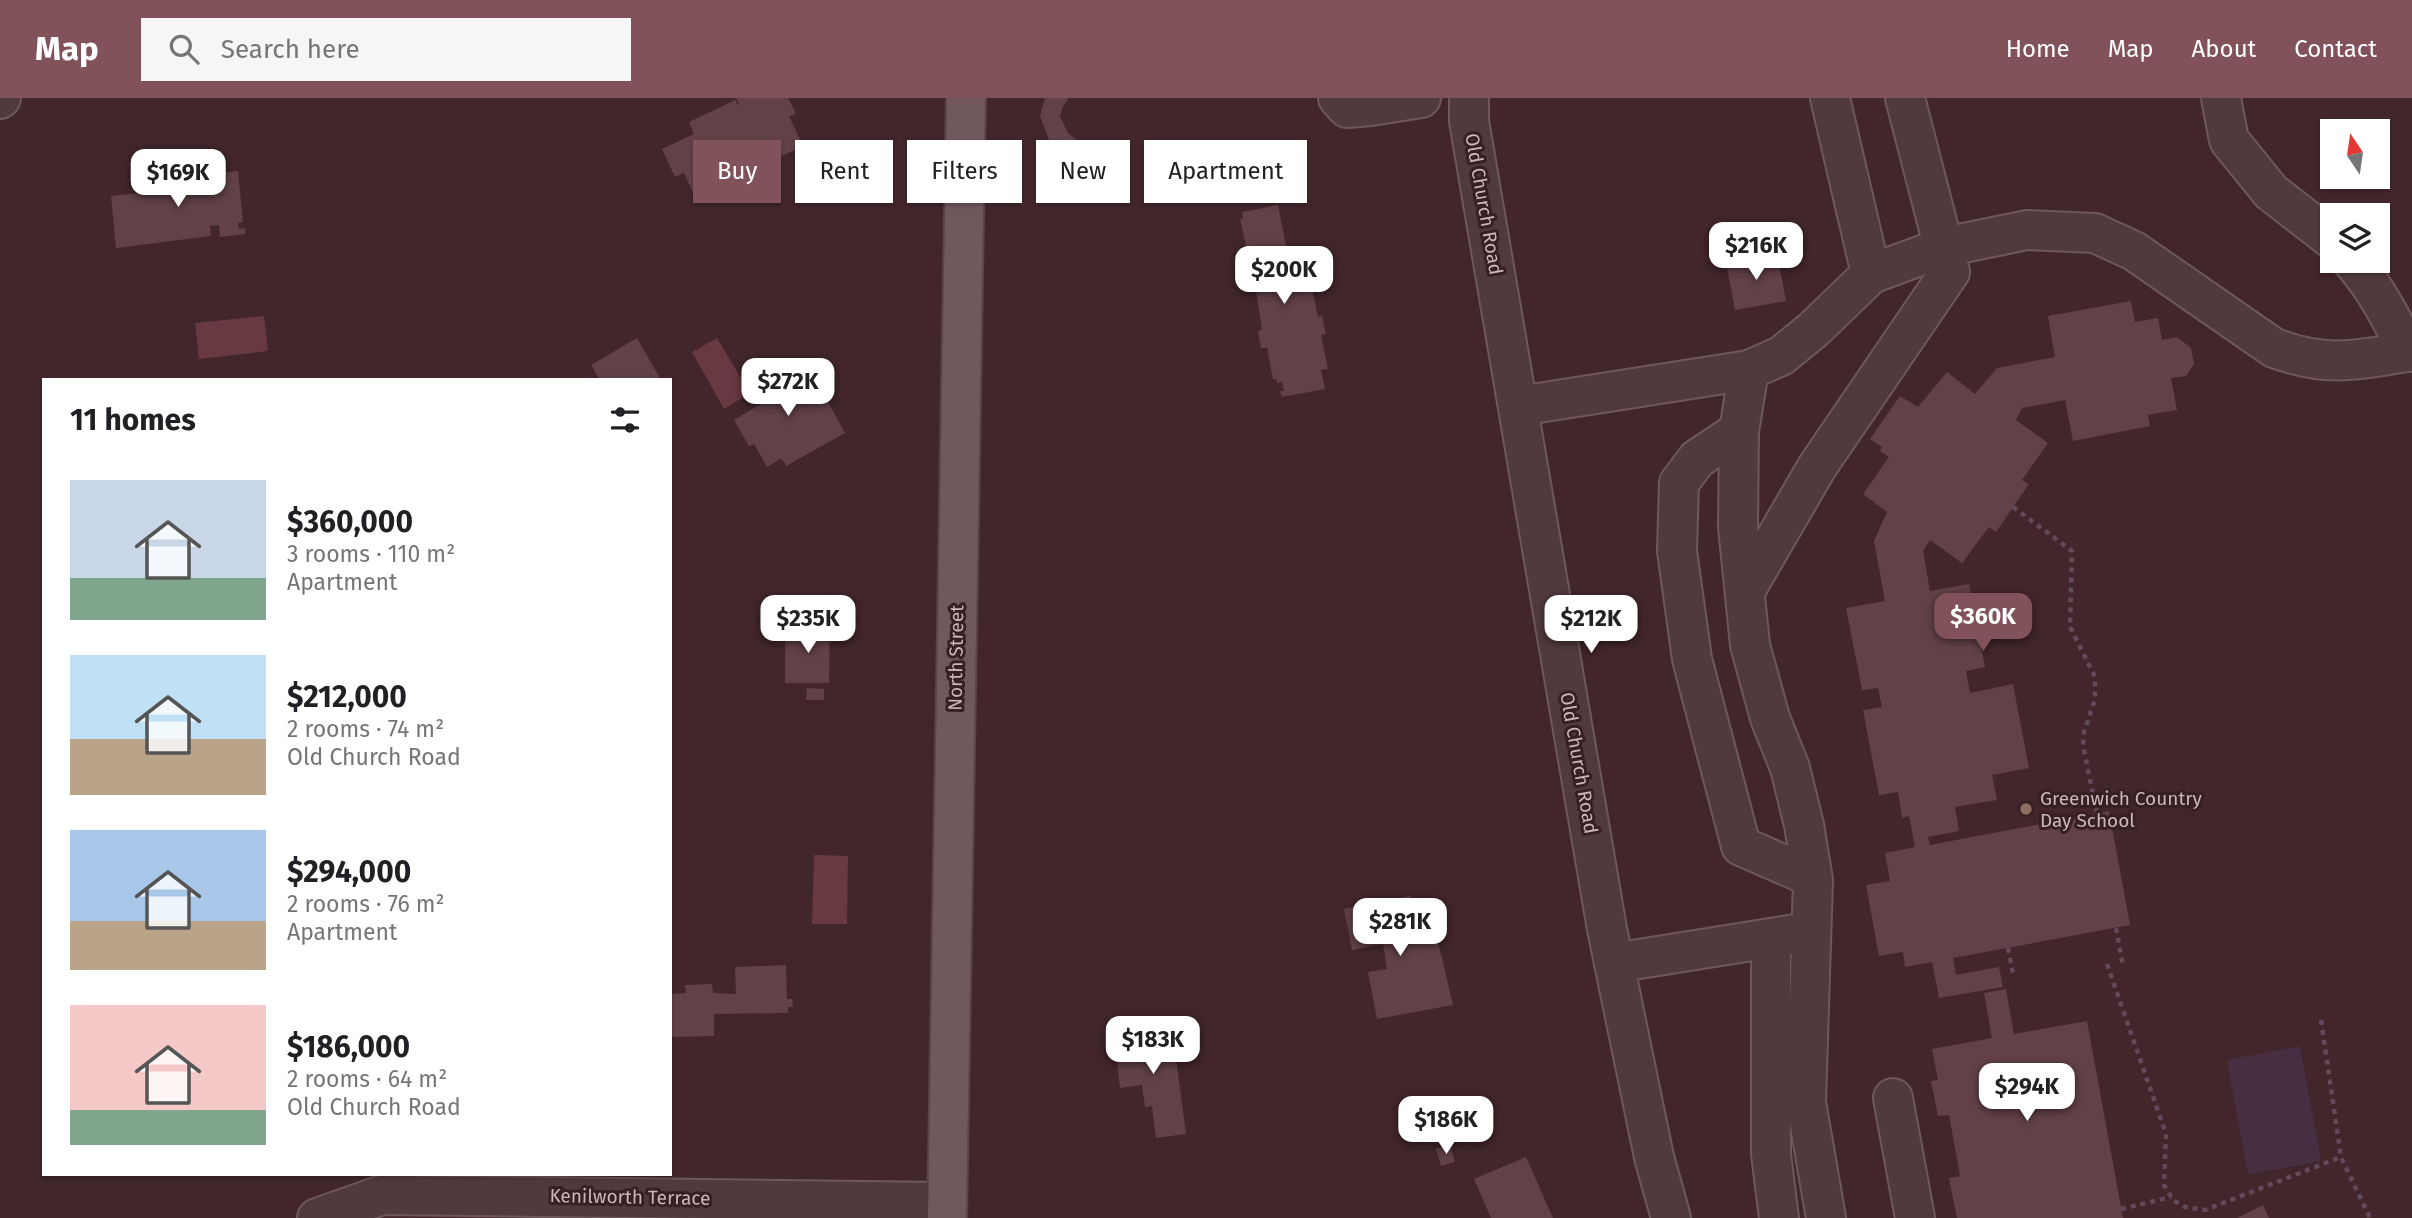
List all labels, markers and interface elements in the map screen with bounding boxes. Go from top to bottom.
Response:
search box [141,18,631,81]
text: Map [35,29,99,69]
icon: search [165,30,203,68]
text: Search here [221,34,360,65]
text: Home [2006,35,2070,63]
text: Map [2108,35,2154,63]
text: About [2192,35,2256,63]
text: Contact [2294,35,2377,63]
north arrow [2320,119,2390,189]
map controls [2320,119,2390,273]
street label: Old Church Road [1460,131,1508,277]
chip: Buy [693,140,781,203]
chip: Rent [795,140,893,203]
chip: Filters [907,140,1022,203]
chip: New [1036,140,1130,203]
chip: Apartment [1144,140,1307,203]
pin: $169K [129,150,227,209]
text: $169K [147,158,209,186]
button: layers [2320,203,2390,273]
pin: $216K [1707,222,1805,282]
text: $216K [1725,231,1787,259]
pin: $200K [1235,246,1333,306]
text: $200K [1251,255,1317,283]
pin: $272K [739,358,837,418]
text: $272K [757,367,819,395]
icon: filters [606,401,644,439]
text: 11 homes [70,402,196,438]
text: $360,000 [287,504,413,540]
icon: home [126,508,210,592]
text: 3 rooms · 110 m² [287,540,455,568]
text: Apartment [287,568,397,596]
pin: $360K [1934,594,2032,653]
pin: $235K [759,596,857,655]
pin: $212K [1542,596,1640,655]
text: $360K [1950,602,2016,630]
text: $235K [776,604,840,632]
text: $212K [1561,604,1621,632]
street label: North Street [944,605,968,711]
text: $212,000 [287,679,407,715]
icon: home [126,683,210,767]
street label: Old Church Road [1555,690,1603,836]
text: 2 rooms · 74 m² [287,715,444,743]
text: Old Church Road [287,743,461,771]
place label: Greenwich Country Day School [2040,787,2203,832]
marker: Greenwich Country Day School [2018,801,2034,817]
text: $294,000 [287,854,411,890]
icon: home [126,858,210,942]
text: 2 rooms · 76 m² [287,890,445,918]
pin: $281K [1351,898,1449,958]
text: $281K [1369,907,1431,935]
text: Apartment [287,918,397,946]
pin: $183K [1104,1016,1202,1076]
text: $183K [1122,1025,1184,1053]
text: $186,000 [287,1029,410,1065]
icon: home [126,1033,210,1117]
pin: $294K [1978,1063,2076,1123]
text: 2 rooms · 64 m² [287,1065,447,1093]
text: $294K [1995,1072,2059,1100]
text: Old Church Road [287,1093,461,1121]
pin: $186K [1397,1096,1495,1156]
text: $186K [1414,1105,1478,1133]
street label: Kenilworth Terrace [549,1184,711,1210]

